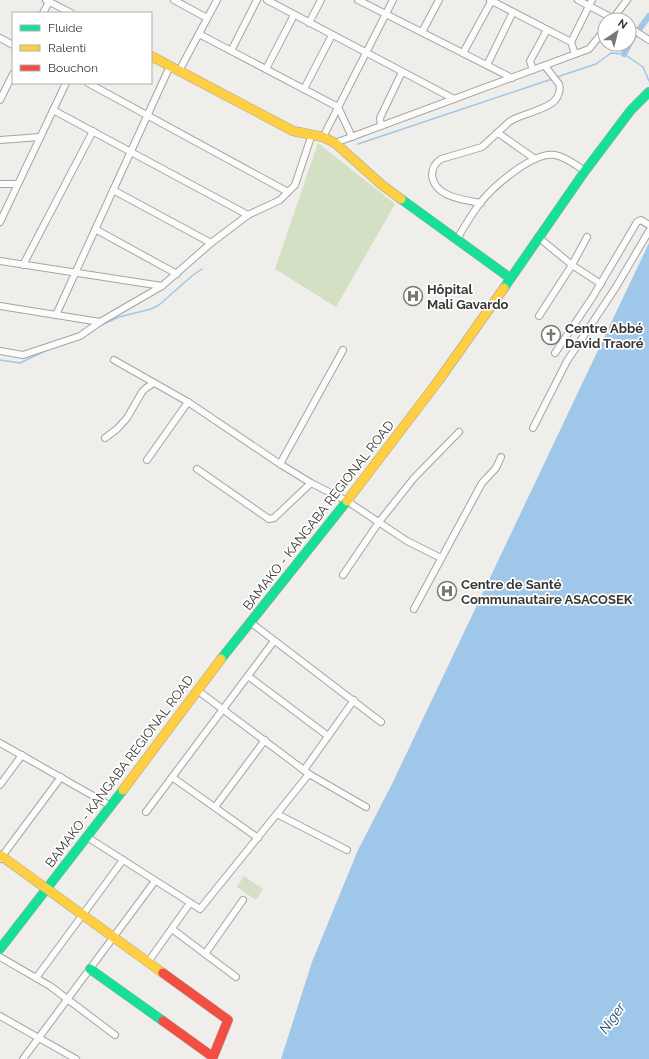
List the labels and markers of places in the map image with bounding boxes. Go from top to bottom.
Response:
place label: Hôpital Mali Gavardo [427,282,509,312]
hospital icon: Hôpital Mali Gavardo [402,285,424,307]
place label: Centre Abbé David Traoré [565,321,644,351]
church icon: Centre Abbé David Traoré [540,324,562,346]
place label: Centre de Santé Communautaire ASACOSEK [461,577,633,607]
hospital icon: Centre de Santé Communautaire ASACOSEK [436,580,458,602]

